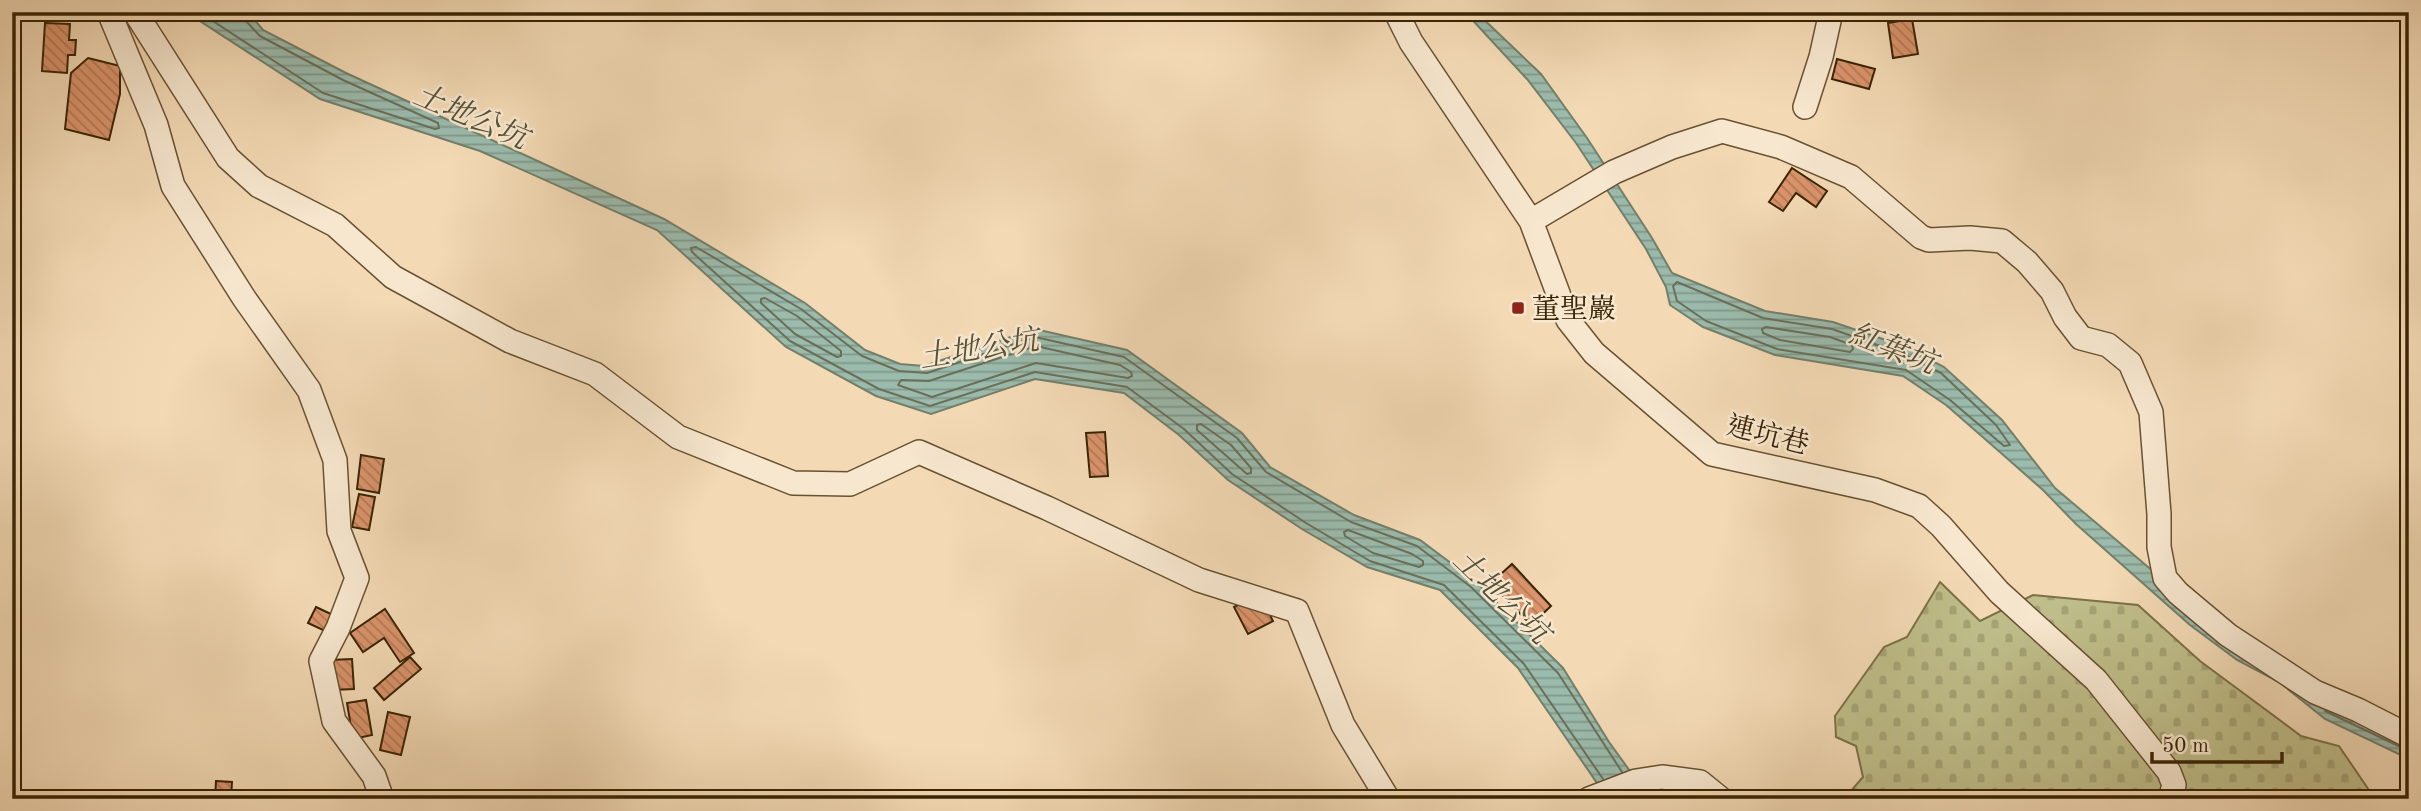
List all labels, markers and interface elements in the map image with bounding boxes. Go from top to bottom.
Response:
water label: 土地公坑 [409,78,536,157]
place label: 董聖巖 [1532,294,1616,325]
marker: 董聖巖 [1510,300,1526,316]
water label: 紅葉坑 [1845,317,1944,381]
water label: 土地公坑 [917,322,1045,374]
street label: 連坑巷 [1723,410,1812,461]
water label: 土地公坑 [1447,543,1559,653]
scale bar [2152,720,2281,764]
text: 50 m [2162,736,2209,757]

